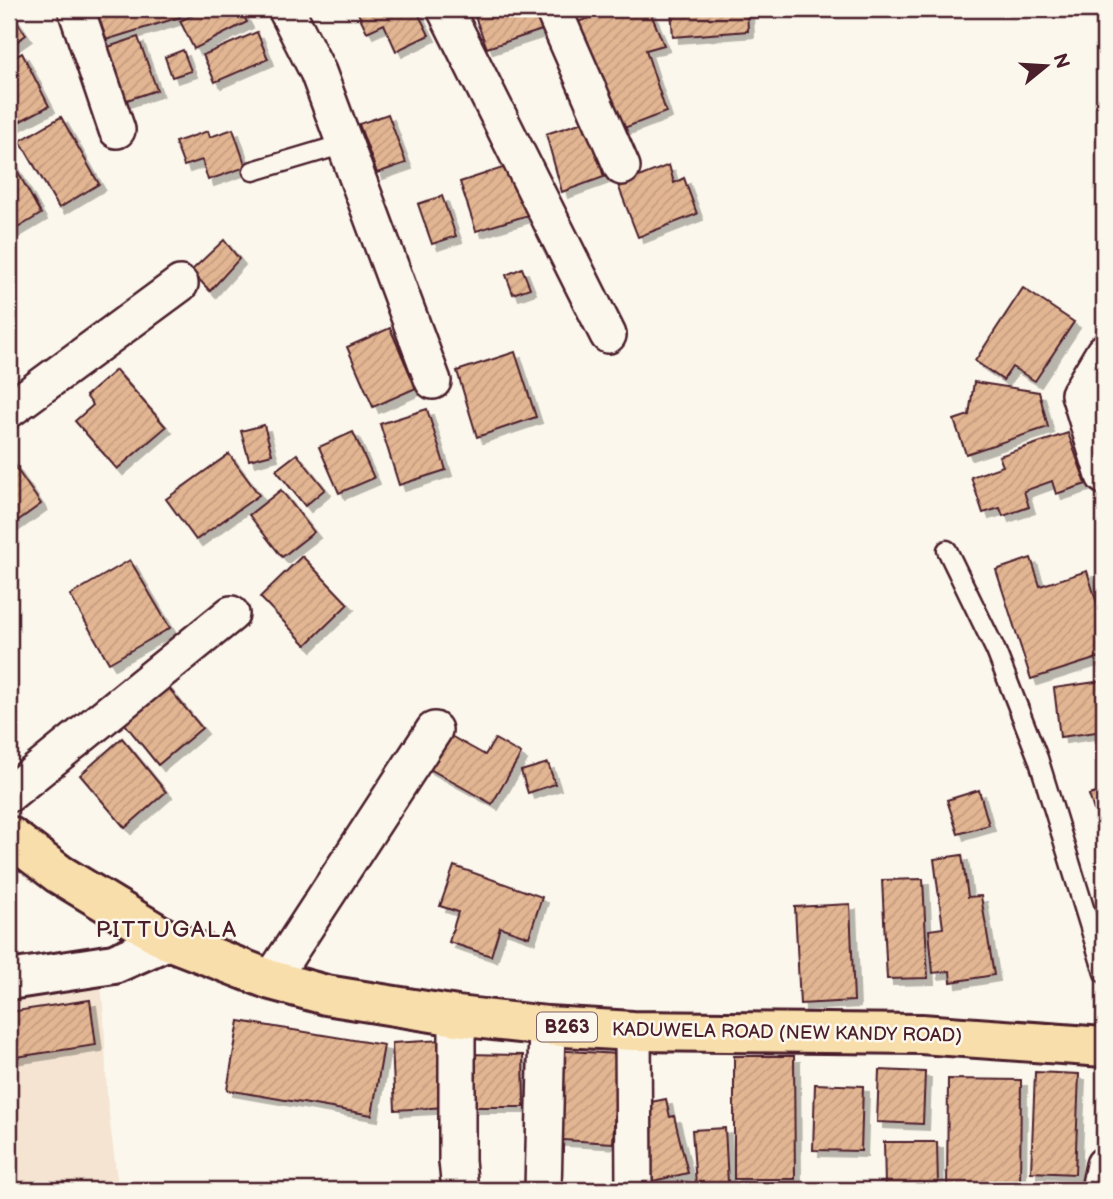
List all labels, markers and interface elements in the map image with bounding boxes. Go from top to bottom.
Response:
north arrow [1012,32,1082,102]
text: N [1048,51,1074,72]
district label: PITTUGALA [96,916,238,944]
road number: B263 [537,1012,597,1042]
street label: KADUWELA ROAD (NEW KANDY ROAD) [612,1018,962,1048]

